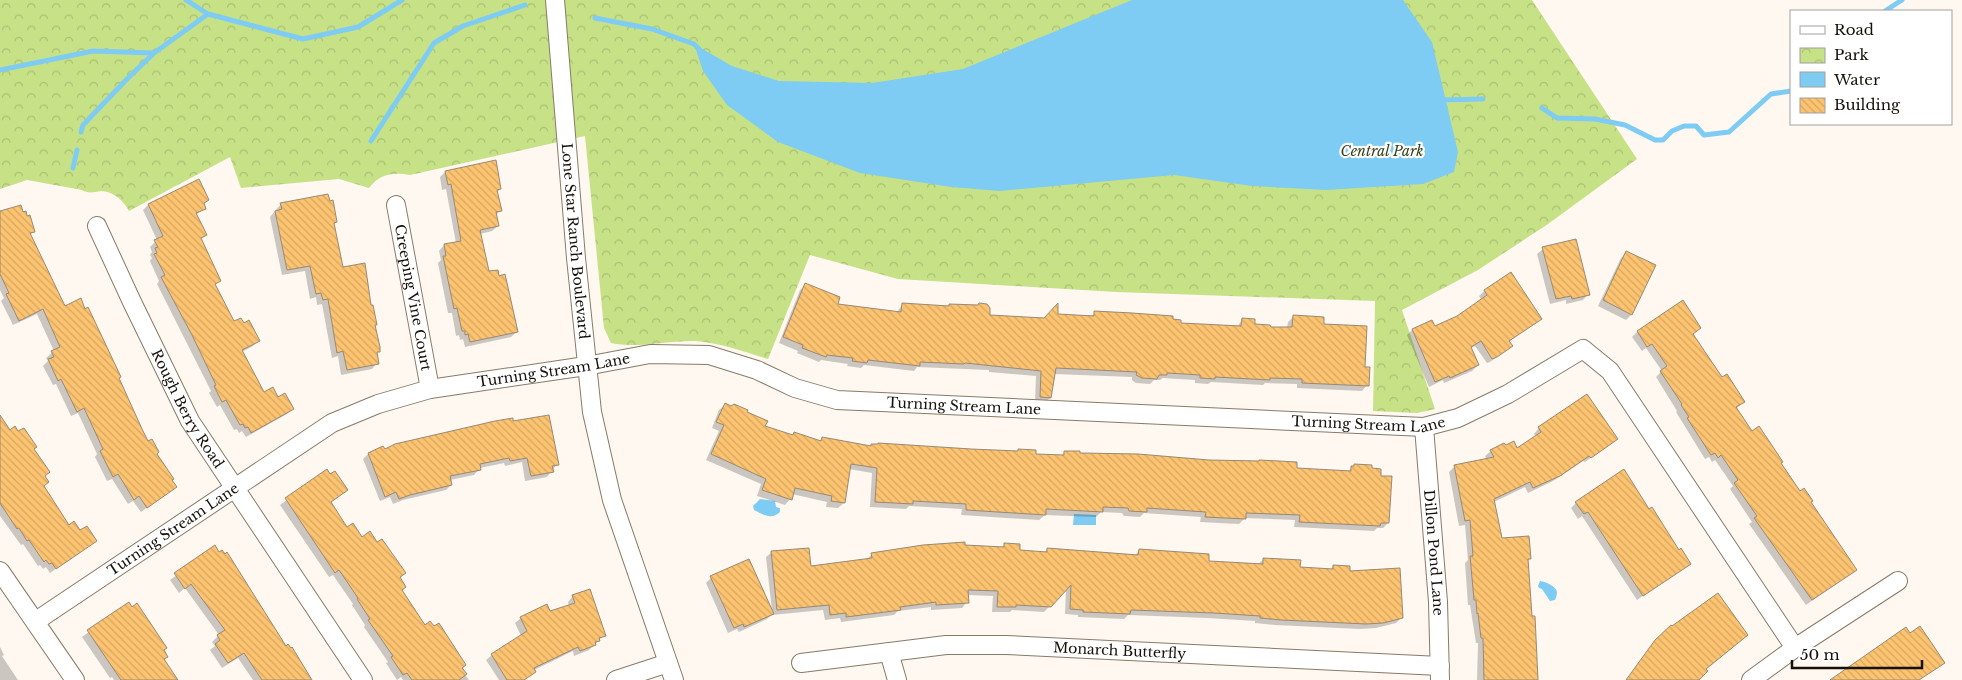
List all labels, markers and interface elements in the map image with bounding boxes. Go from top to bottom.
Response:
legend [1790,10,1952,125]
text: Road [1834,20,1874,39]
text: Park [1834,45,1870,64]
text: Water [1833,70,1881,89]
text: Building [1834,95,1901,114]
street label: Lone Star Ranch Boulevard [558,142,593,341]
park label: Central Park [1341,142,1423,160]
street label: Creeping Vine Court [391,223,436,373]
street label: Rough Berry Road [147,346,228,472]
street label: Turning Stream Lane [476,349,631,391]
street label: Turning Stream Lane [887,393,1041,418]
street label: Turning Stream Lane [1291,412,1447,437]
street label: Turning Stream Lane [104,479,242,580]
street label: Dillon Pond Lane [1420,489,1447,616]
street label: Monarch Butterfly [1053,638,1187,663]
scale bar [1792,638,1922,670]
text: 50 m [1800,645,1840,664]

